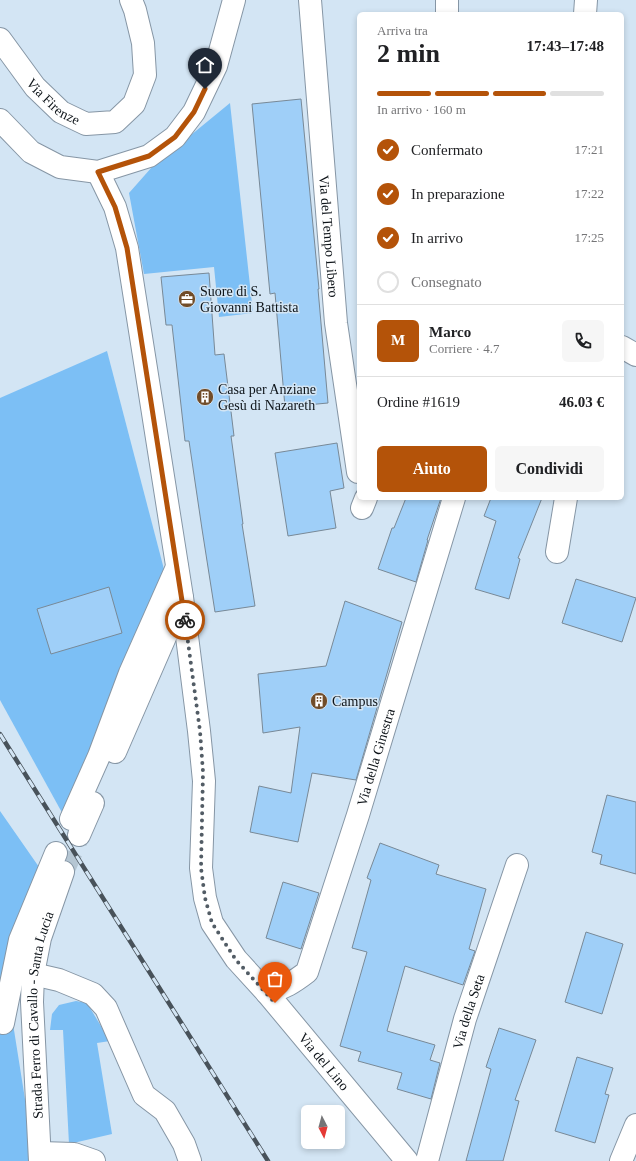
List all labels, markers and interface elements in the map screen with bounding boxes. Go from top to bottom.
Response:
text: Arriva tra [377,23,428,38]
text: 17:43–17:48 [527,38,604,54]
text: 2 min [377,39,440,68]
pin [188,48,222,89]
icon: home [194,54,216,76]
street label: Via Firenze [24,75,82,127]
text: In arrivo · 160 m [377,102,466,117]
icon: check [377,139,399,161]
text: Confermato [411,142,483,158]
text: 17:21 [574,142,604,157]
street label: Via del Tempo Libero [317,174,341,298]
icon: check [377,183,399,205]
text: In preparazione [411,186,505,202]
text: 17:22 [574,186,604,201]
icon: check [377,227,399,249]
text: In arrivo [411,230,463,246]
text: 17:25 [574,230,604,245]
text: Consegnato [411,274,482,290]
place label: Suore di S. Giovanni Battista [200,284,299,315]
office icon: Suore di S. Giovanni Battista [177,289,197,309]
button: phone [562,320,604,362]
text: Marco [429,324,471,340]
text: M [391,332,405,348]
text: Corriere · 4.7 [429,341,499,356]
place label: Casa per Anziane Gesù di Nazareth [218,382,316,413]
building icon: Casa per Anziane Gesù di Nazareth [195,387,215,407]
text: Ordine #1619 [377,394,460,410]
text: 46.03 € [559,394,604,410]
button: Aiuto [377,446,487,492]
button: Condividi [495,446,604,492]
courier [165,600,205,640]
icon: bike [174,609,196,631]
building icon: Campus [309,691,329,711]
place label: Campus [332,694,378,709]
street label: Via della Ginestra [354,706,398,808]
street label: Strada Ferro di Cavallo - Santa Lucia [24,909,56,1119]
pin [258,962,292,1003]
icon: bag [264,968,286,990]
street label: Via della Seta [450,971,487,1051]
street label: Via del Lino [296,1030,352,1093]
north arrow [301,1105,345,1149]
map controls [301,1105,345,1149]

